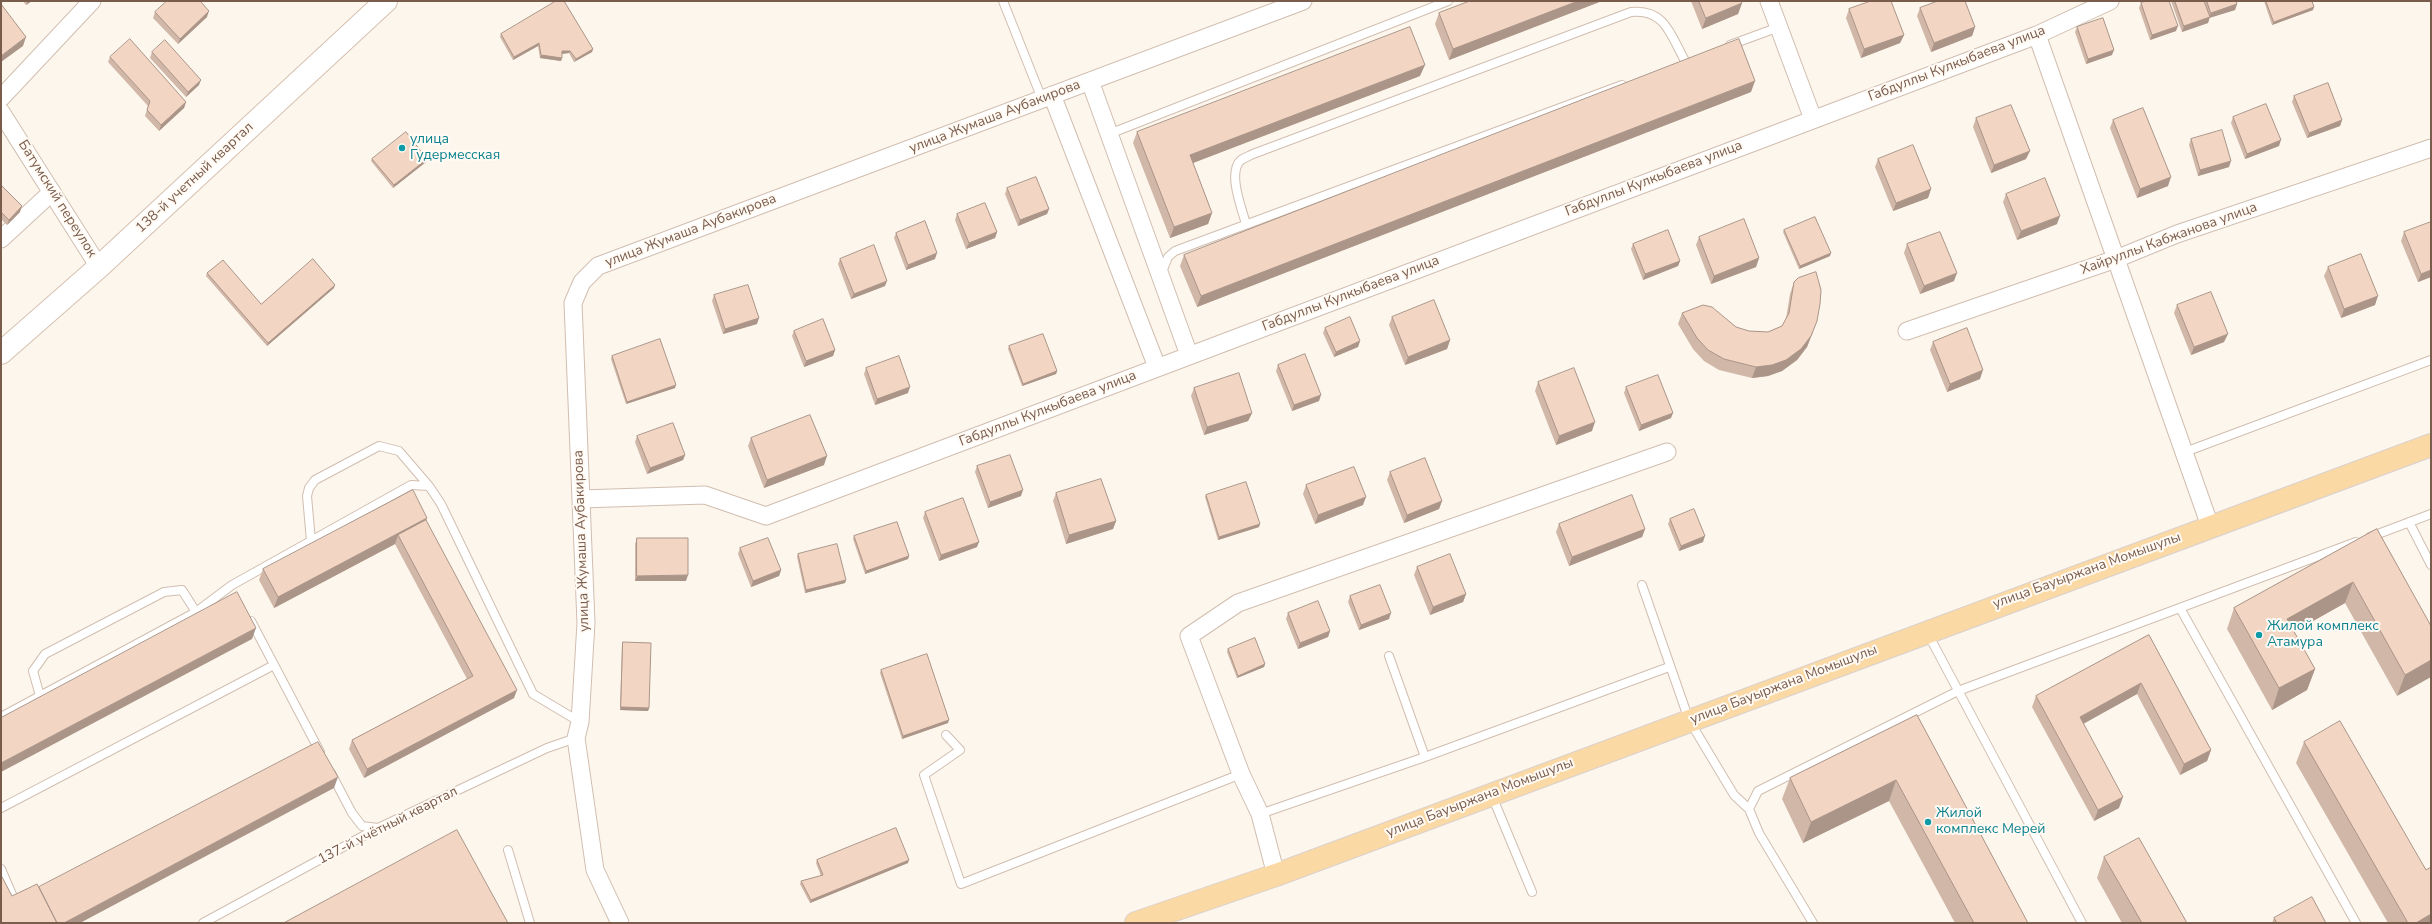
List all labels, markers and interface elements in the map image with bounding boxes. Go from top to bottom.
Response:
street label: Габдуллы Кулкыбаева улица [1866,22,2048,106]
street label: улица Жумаша Аубакирова [907,77,1083,157]
street label: 138-й учетный квартал [133,119,257,237]
place label: улица Гудермесская [410,132,500,164]
street label: Батумский переулок [14,137,100,261]
street label: Габдуллы Кулкыбаева улица [1563,137,1745,221]
marker: улица Гудермесская [397,143,407,153]
street label: улица Жумаша Аубакирова [603,191,779,271]
street label: Хайруллы Кабжанова улица [2078,199,2260,279]
street label: Габдуллы Кулкыбаева улица [1260,252,1442,336]
street label: Габдуллы Кулкыбаева улица [957,367,1139,451]
street label: улица Жумаша Аубакирова [570,450,594,632]
street label: улица Бауыржана Момышулы [1991,529,2183,613]
place label: Жилой комплекс Атамура [2267,619,2379,652]
marker: Жилой комплекс Атамура [2254,630,2264,640]
street label: улица Бауыржана Момышулы [1688,642,1880,728]
street label: улица Бауыржана Момышулы [1384,755,1576,841]
street label: 137-й учётный квартал [315,783,461,869]
place label: Жилой комплекс Мерей [1936,806,2046,838]
marker: Жилой комплекс Мерей [1923,817,1933,827]

